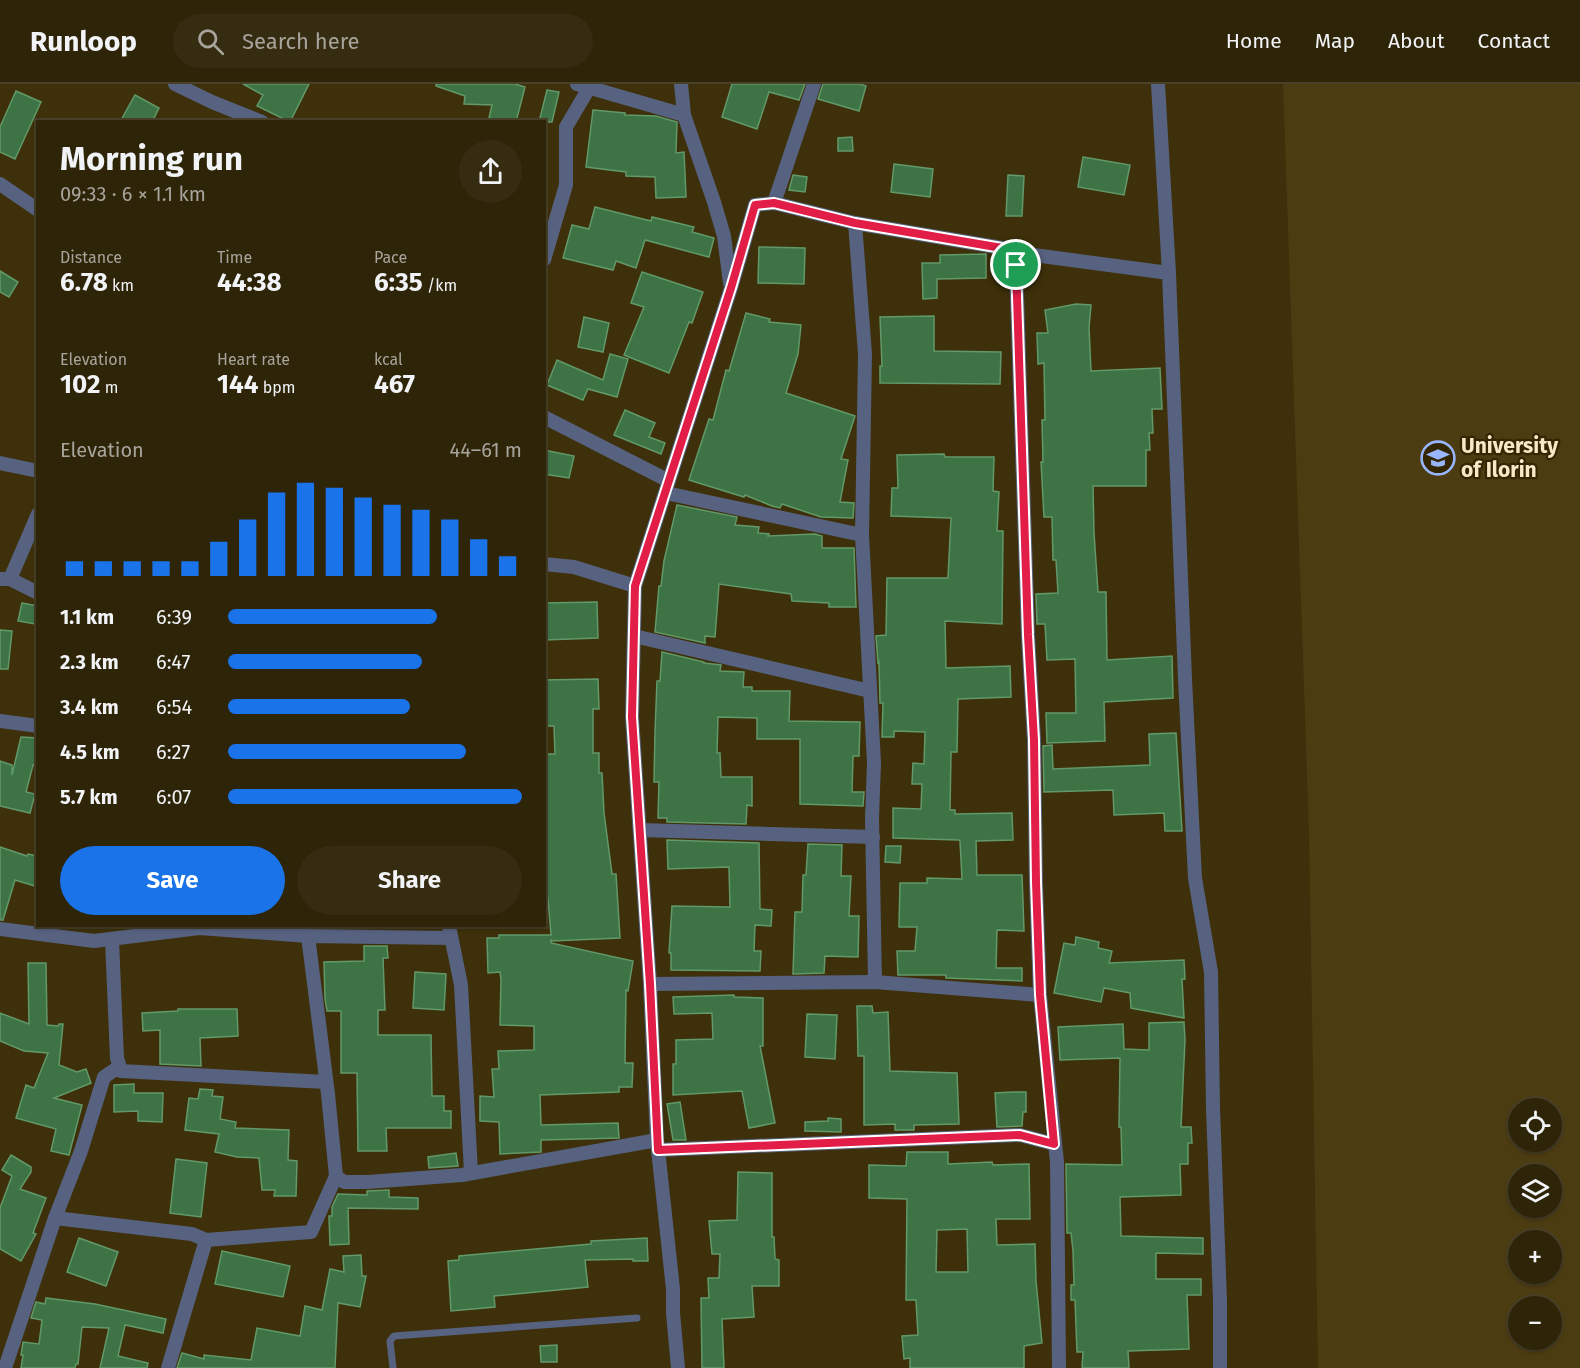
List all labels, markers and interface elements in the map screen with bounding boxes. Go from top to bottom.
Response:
search box [173,14,593,68]
text: Runloop [30,25,137,58]
icon: search [194,25,227,58]
text: Search here [242,28,360,55]
text: Home [1226,28,1282,54]
text: Map [1315,28,1355,54]
text: About [1388,28,1445,54]
text: Contact [1478,28,1550,54]
text: Morning run [60,139,243,179]
button: share [459,140,522,203]
text: 09:33 · 6 × 1.1 km [60,182,206,206]
pin [990,239,1041,290]
text: Distance [60,248,122,267]
text: Time [217,248,252,267]
text: Pace [374,248,407,267]
icon: arrive [999,248,1032,281]
text: 6.78 [60,267,108,298]
text: 44:38 [217,267,282,298]
text: 6:35 [374,267,423,298]
text: km [108,276,134,295]
text: /km [423,276,457,295]
text: Elevation [60,350,127,369]
text: Heart rate [217,350,290,369]
text: kcal [374,350,403,369]
text: 102 [60,369,100,400]
text: 144 [217,369,258,400]
text: 467 [374,369,415,400]
text: m [100,378,118,397]
text: bpm [258,378,295,397]
place label: University of Ilorin [1461,433,1558,483]
text: Elevation [60,438,144,462]
text: 44–61 m [450,438,522,462]
school or university icon: University of Ilorin [1420,440,1456,476]
text: 1.1 km [60,605,114,629]
text: 6:39 [156,605,192,629]
text: 2.3 km [60,650,119,674]
text: 6:47 [156,650,190,674]
text: 3.4 km [60,695,119,719]
text: 6:54 [156,695,192,719]
text: 4.5 km [60,740,120,764]
text: 6:27 [156,740,190,764]
text: 5.7 km [60,785,118,809]
text: 6:07 [156,785,191,809]
button: Save [60,846,285,915]
button: Share [297,846,522,915]
map controls [1508,1098,1562,1350]
button: locate [1508,1098,1562,1152]
button: layers [1508,1164,1562,1218]
button: + [1508,1230,1562,1284]
button: − [1508,1296,1562,1350]

